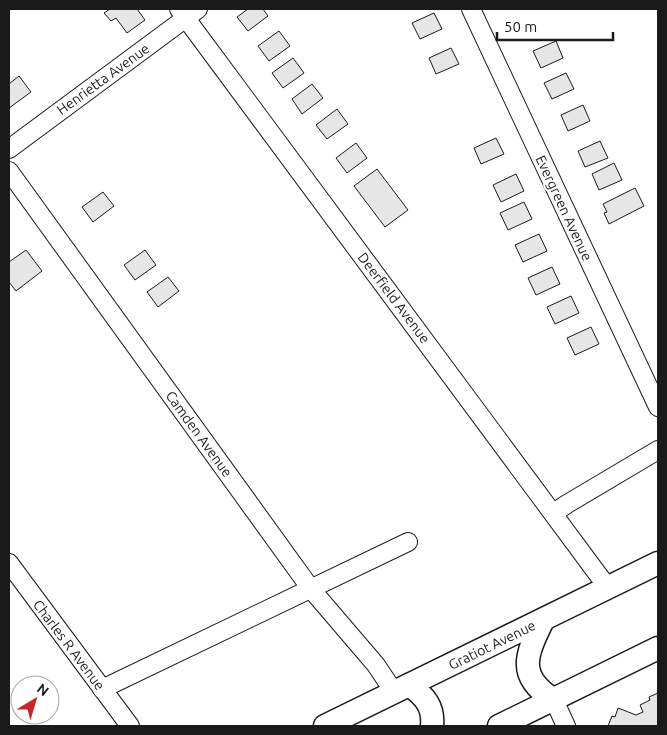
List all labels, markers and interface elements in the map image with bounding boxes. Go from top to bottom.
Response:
scale bar [497,10,613,42]
text: 50 m [504,18,537,35]
street label: Henrietta Avenue [54,40,152,118]
street label: Evergreen Avenue [533,153,595,263]
street label: Deerfield Avenue [355,250,433,346]
street label: Camden Avenue [163,388,235,480]
street label: Charles R Avenue [30,597,108,693]
street label: Gratiot Avenue [446,617,538,673]
north arrow [10,675,60,725]
text: N [34,680,52,699]

